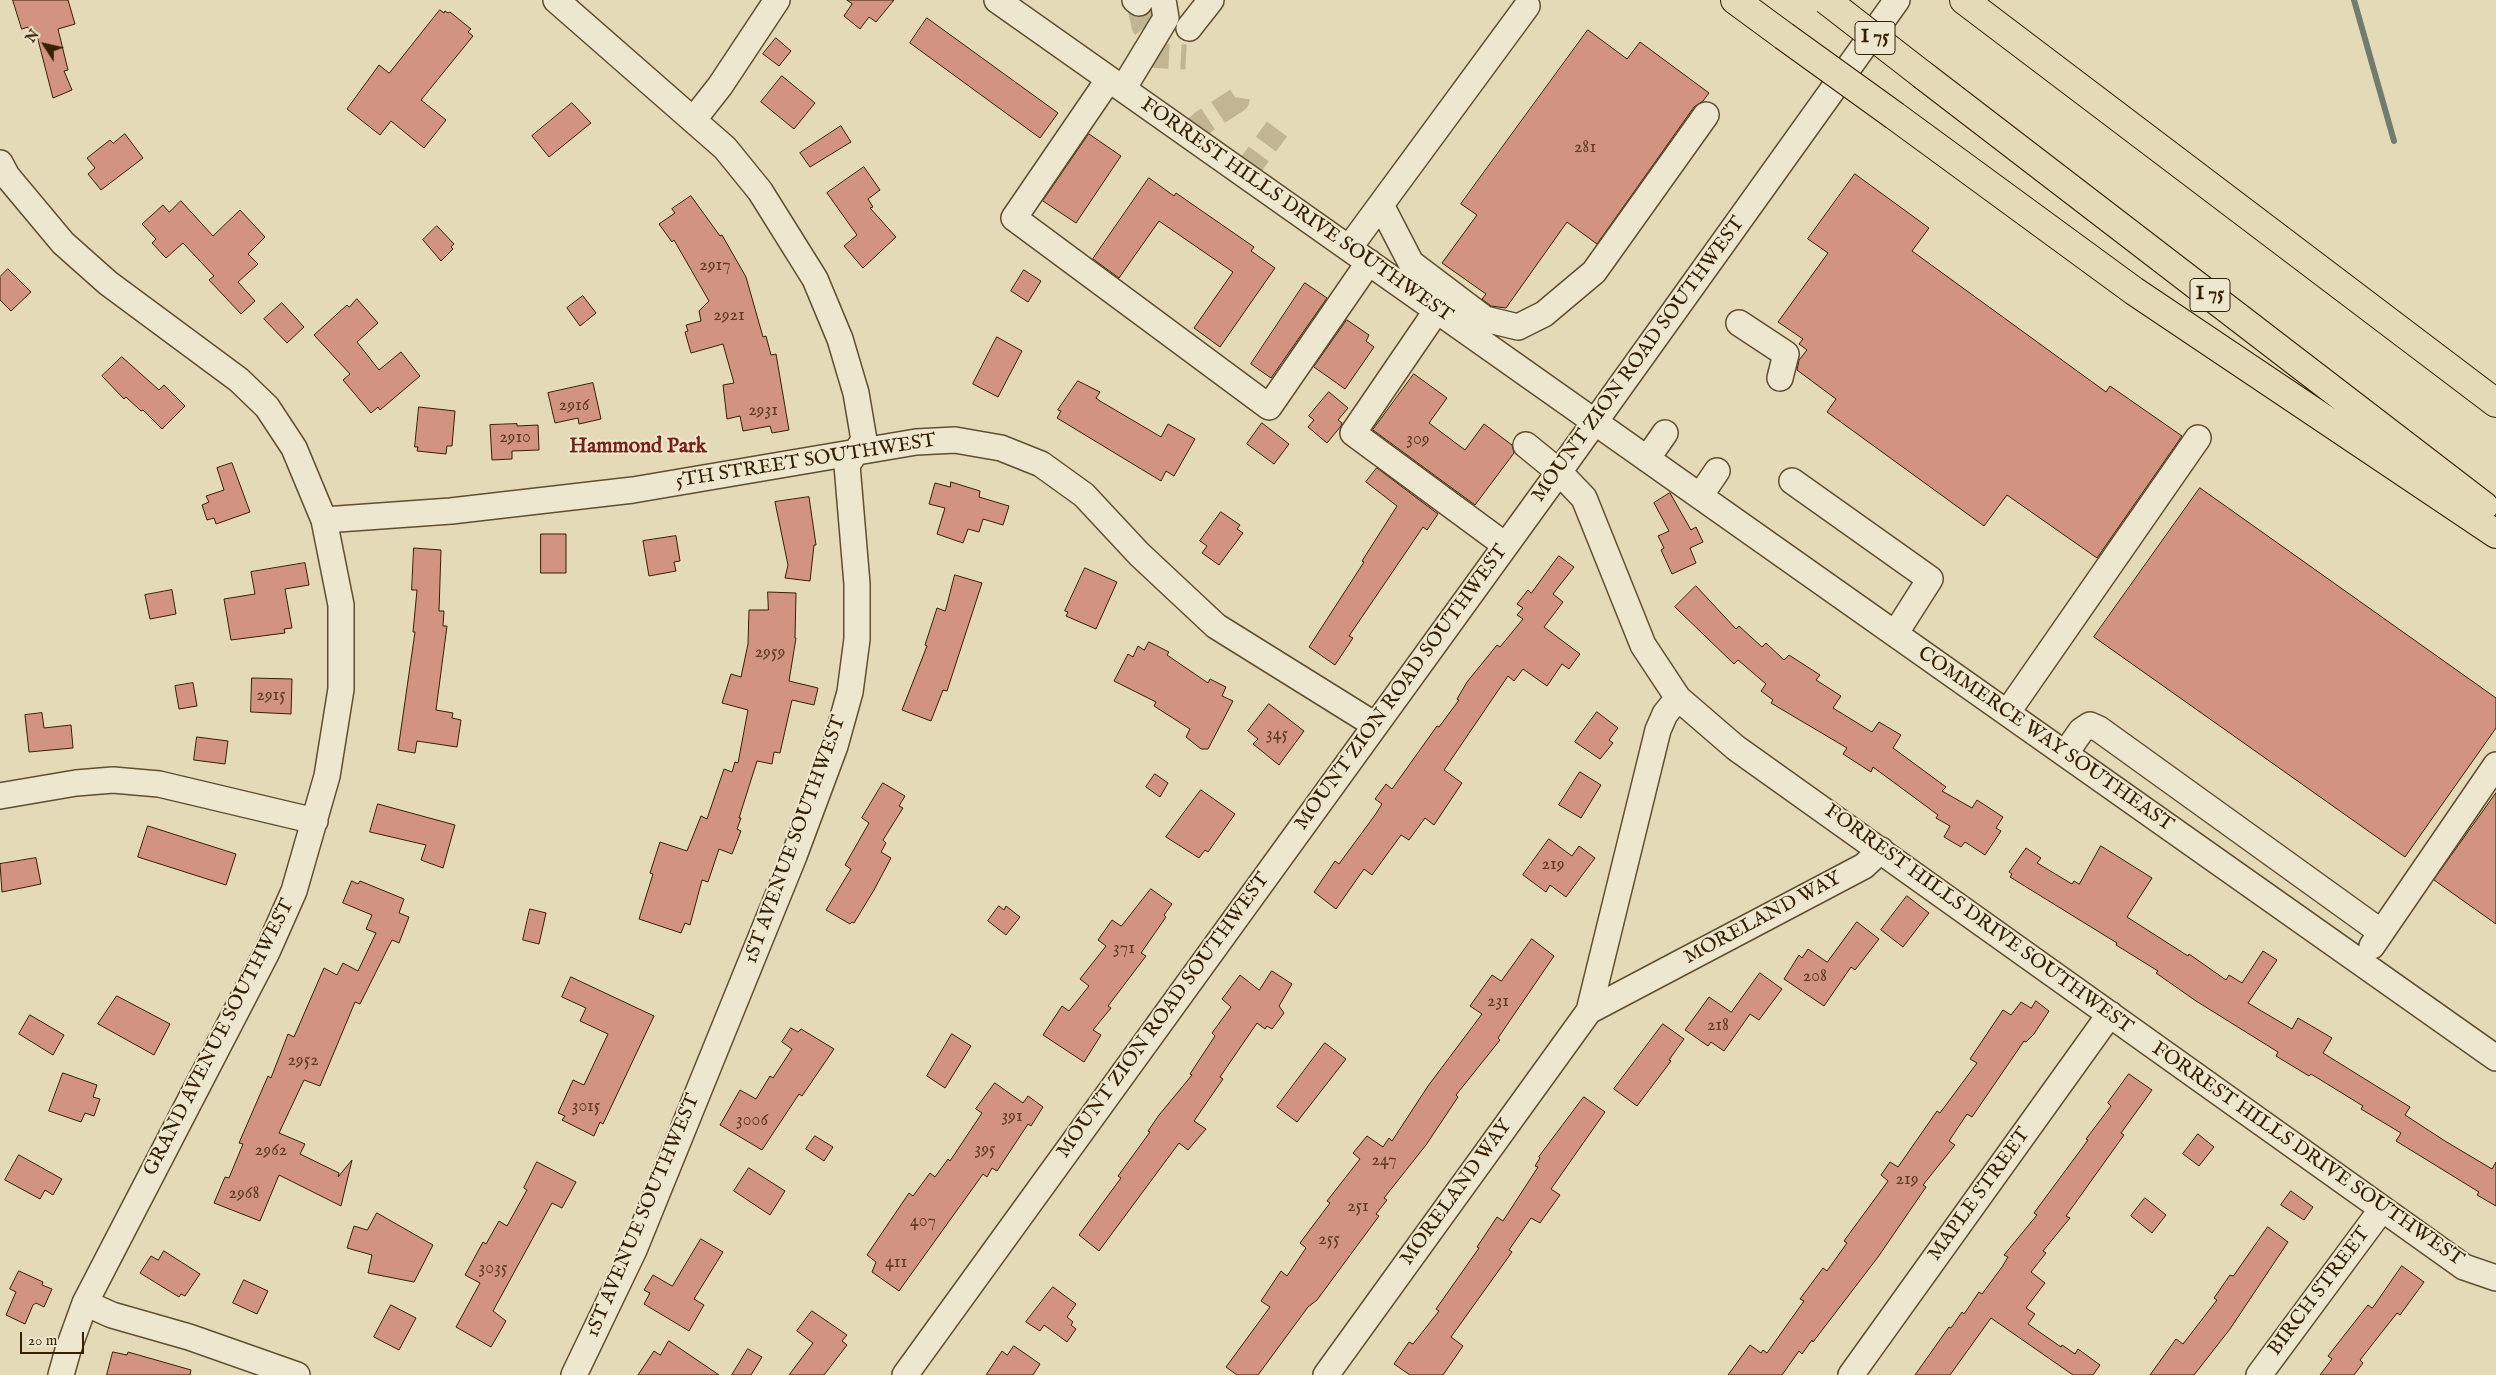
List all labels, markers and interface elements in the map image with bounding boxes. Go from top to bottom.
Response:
north arrow [20,20,70,70]
road number: I 75 [1855,22,1895,54]
text: N [22,26,44,47]
street label: FORREST HILLS DRIVE SOUTHWEST [1135,94,1457,328]
house number: 281 [1574,137,1596,159]
street label: MOUNT ZION ROAD SOUTHWEST [1527,213,1751,507]
house number: 2917 [699,255,731,277]
road number: I 75 [2190,278,2230,312]
house number: 2921 [713,305,745,327]
house number: 2916 [559,395,589,417]
house number: 2931 [748,400,778,422]
house number: 2910 [499,427,531,449]
house number: 309 [1406,429,1430,451]
street label: 5TH STREET SOUTHWEST [674,430,938,494]
district label: Hammond Park [569,435,707,461]
street label: MOUNT ZION ROAD SOUTHWEST [1290,541,1514,835]
house number: 2959 [755,642,785,664]
street label: COMMERCE WAY SOUTHEAST [1913,642,2177,838]
house number: 2915 [256,685,286,707]
street label: 1ST AVENUE SOUTHWEST [740,713,852,967]
house number: 345 [1266,724,1288,746]
street label: FORREST HILLS DRIVE SOUTHWEST [1819,800,2137,1040]
house number: 219 [1541,854,1565,876]
street label: MORELAND WAY [1680,867,1846,971]
street label: MOUNT ZION ROAD SOUTHWEST [1052,869,1276,1163]
street label: GRAND AVENUE SOUTHWEST [140,896,300,1180]
house number: 371 [1113,938,1135,960]
house number: 208 [1803,966,1827,988]
house number: 231 [1487,991,1509,1013]
house number: 218 [1707,1015,1729,1037]
street label: FORREST HILLS DRIVE SOUTHWEST [2146,1038,2468,1272]
house number: 2952 [287,1050,319,1072]
street label: 1ST AVENUE SOUTHWEST [582,1091,706,1341]
house number: 3015 [572,1096,600,1118]
house number: 391 [1001,1106,1023,1128]
house number: 3006 [736,1110,768,1132]
street label: MORELAND WAY [1396,1115,1518,1271]
street label: MAPLE STREET [1924,1124,2036,1266]
house number: 395 [974,1139,996,1161]
house number: 2962 [255,1140,287,1162]
house number: 247 [1371,1150,1397,1172]
house number: 219 [1895,1169,1919,1191]
house number: 2968 [229,1183,259,1205]
house number: 251 [1347,1196,1369,1218]
house number: 407 [910,1211,936,1233]
street label: BIRCH STREET [2264,1223,2376,1361]
house number: 255 [1318,1229,1340,1251]
house number: 411 [885,1252,907,1274]
house number: 3035 [479,1258,507,1280]
scale bar [22,1322,86,1354]
text: 20 m [28,1331,57,1350]

